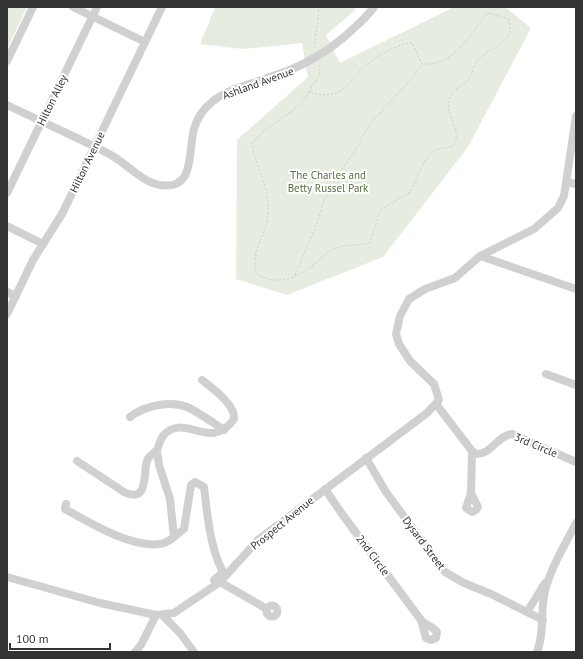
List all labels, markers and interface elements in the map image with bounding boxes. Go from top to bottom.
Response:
street label: Ashland Avenue [221,64,296,102]
street label: Hilton Alley [34,71,71,128]
street label: Hilton Avenue [66,129,108,195]
park label: The Charles and Betty Russel Park [288,168,369,195]
street label: 3rd Circle [512,430,560,460]
street label: Prospect Avenue [248,493,317,553]
street label: Dysard Street [399,514,449,573]
street label: 2nd Circle [353,532,393,579]
scale bar [10,625,110,651]
text: 100 m [16,631,49,646]

